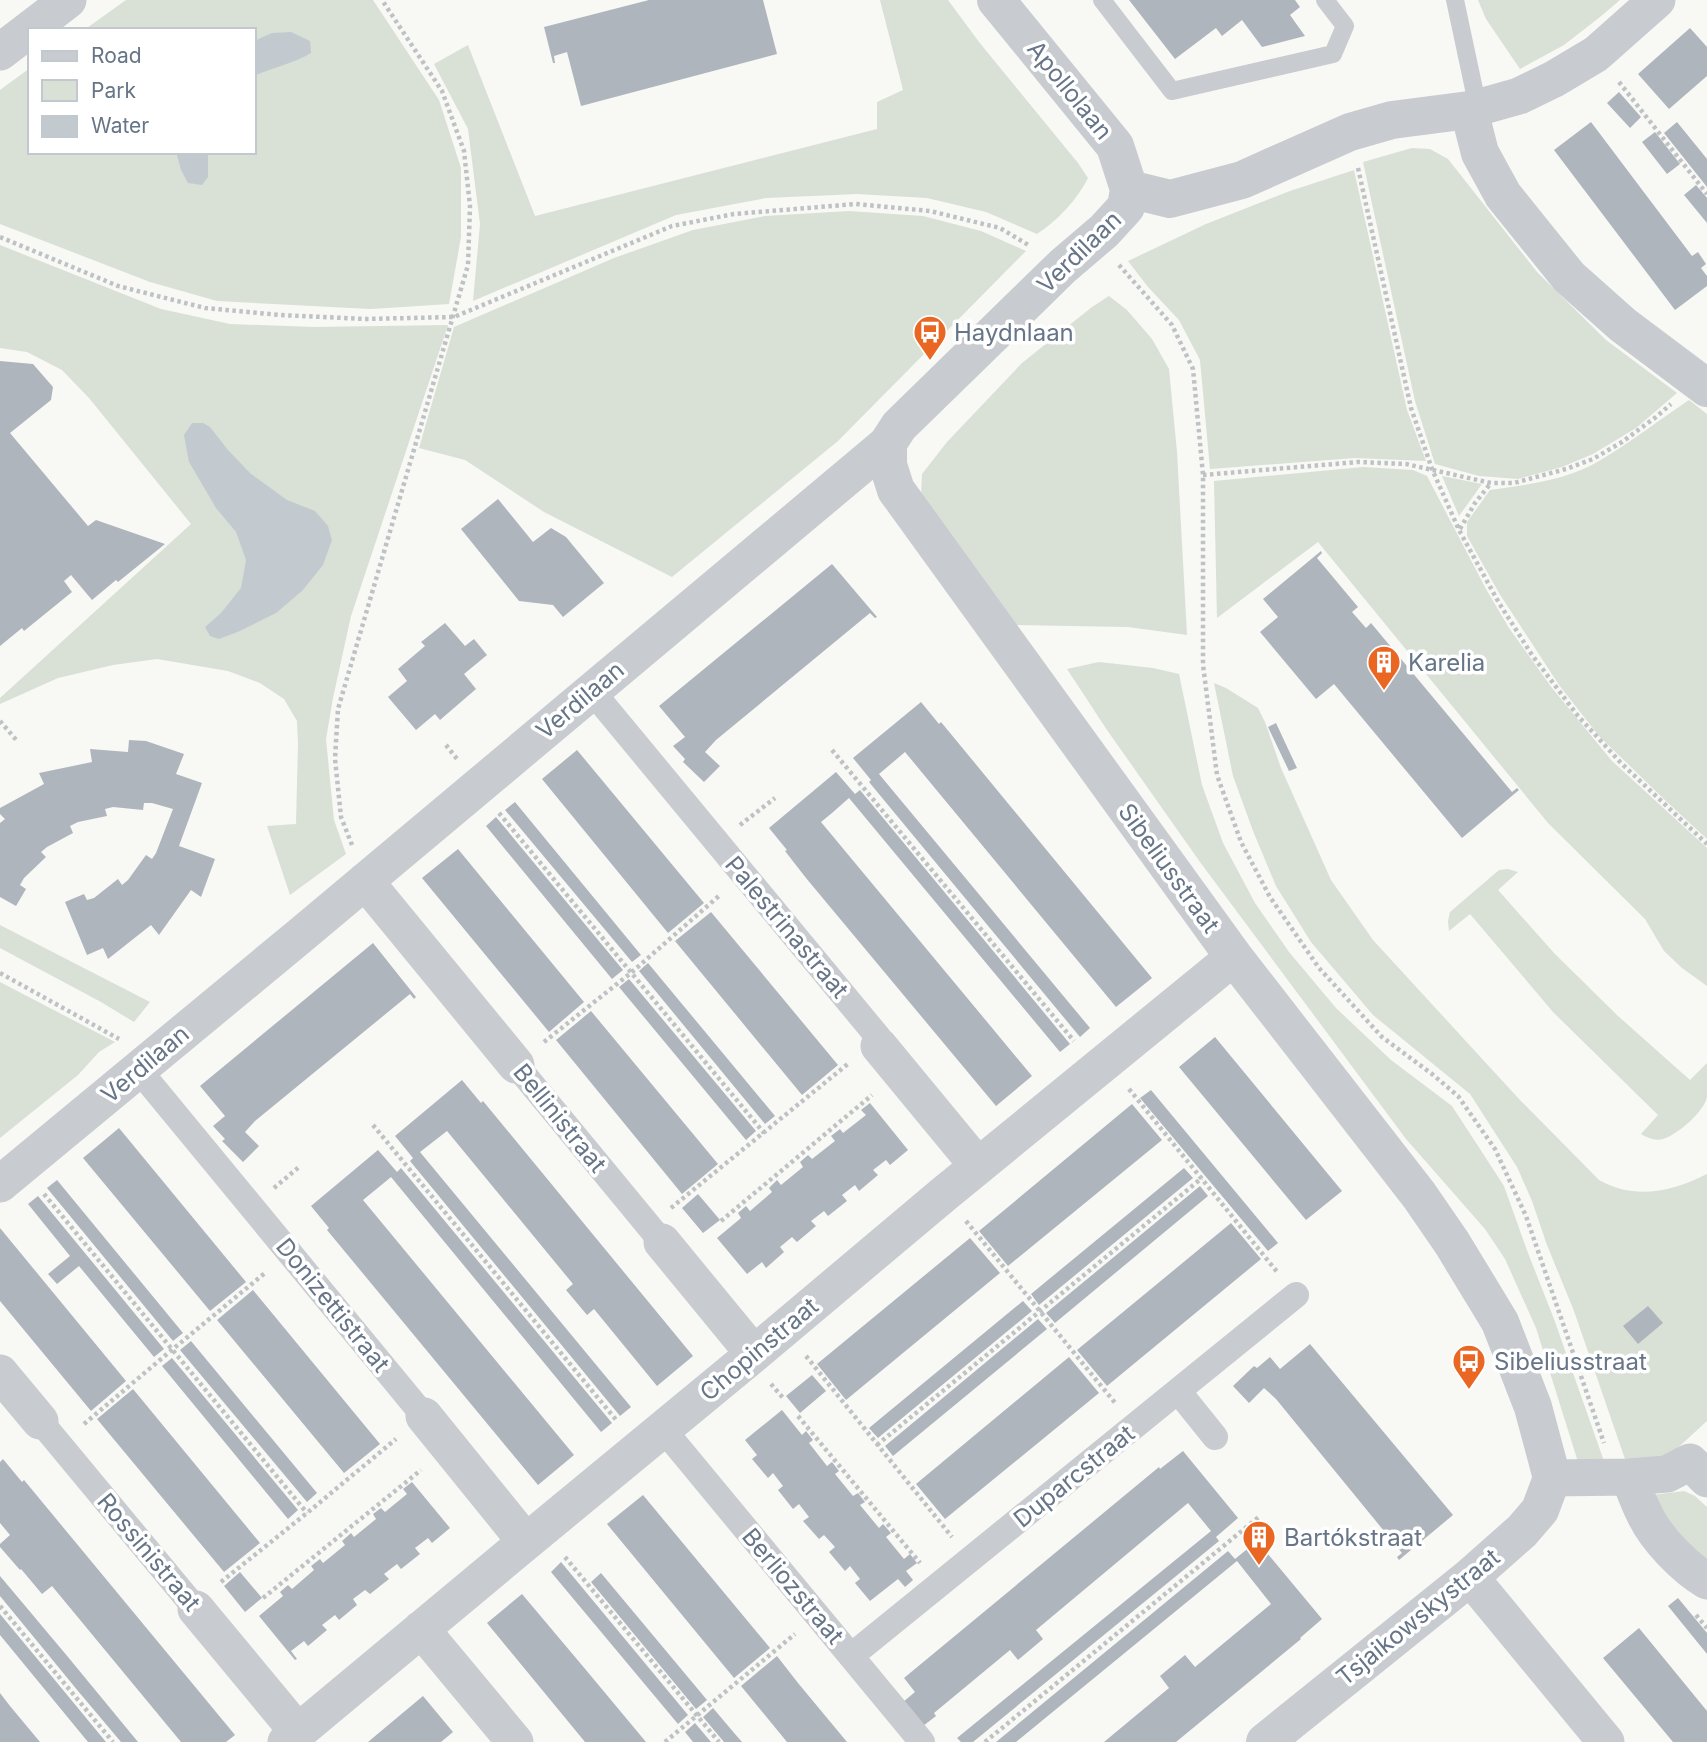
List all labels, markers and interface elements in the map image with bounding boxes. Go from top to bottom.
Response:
legend [28,28,256,154]
street label: Apollolaan [1021,35,1119,145]
text: Road [91,43,142,68]
text: Park [91,78,136,103]
text: Water [91,113,149,138]
street label: Verdilaan [1031,205,1127,299]
bus stop icon: Haydnlaan [911,313,949,362]
place label: Haydnlaan [954,318,1074,347]
building icon: Karelia [1365,643,1403,692]
place label: Karelia [1408,648,1485,677]
street label: Verdilaan [530,655,630,745]
street label: Sibeliusstraat [1112,798,1226,938]
street label: Palestrinastraat [719,850,855,1004]
street label: Verdilaan [95,1019,195,1109]
street label: Bellinistraat [507,1058,613,1178]
street label: Donizettistraat [270,1232,396,1378]
street label: Chopinstraat [694,1291,824,1407]
bus stop icon: Sibeliusstraat [1450,1342,1488,1391]
place label: Sibeliusstraat [1494,1347,1647,1376]
street label: Duparcstraat [1008,1419,1140,1533]
street label: Rossinistraat [91,1487,207,1617]
building icon: Bartókstraat [1240,1518,1278,1567]
street label: Berliozstraat [736,1522,850,1650]
place label: Bartókstraat [1284,1523,1422,1552]
street label: Tsjaikowskystraat [1331,1542,1505,1692]

